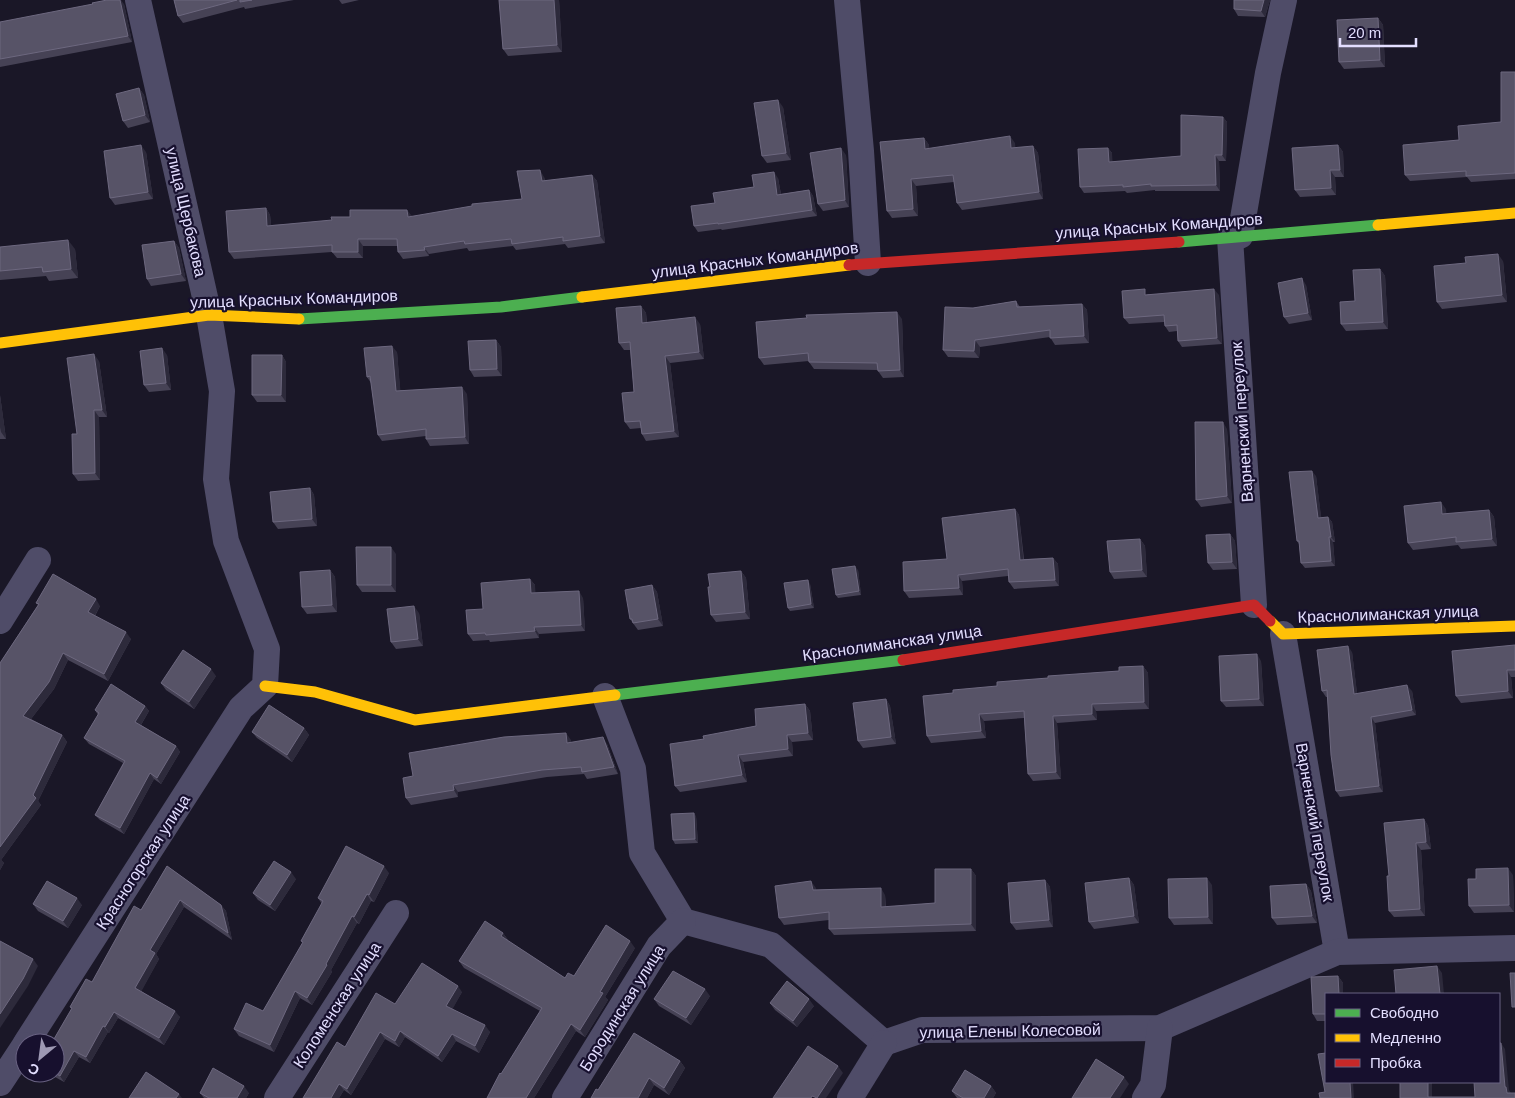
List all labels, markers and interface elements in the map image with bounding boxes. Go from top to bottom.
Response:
scale bar [1340,15,1416,47]
text: 20 m [1348,24,1381,41]
street label: улица Щербакова [163,146,209,278]
street label: улица Красных Командиров [1055,210,1263,242]
street label: улица Красных Командиров [651,239,859,281]
street label: улица Красных Командиров [190,287,398,311]
street label: Варненский переулок [1228,340,1256,503]
street label: Краснолиманская улица [1297,602,1479,626]
street label: Краснолиманская улица [801,622,983,664]
street label: Варненский переулок [1293,741,1337,904]
street label: Красногорская улица [93,791,193,933]
street label: Коломенская улица [290,939,384,1071]
street label: Бородинская улица [576,942,668,1074]
legend [1325,993,1500,1083]
text: Свободно [1370,1004,1439,1021]
street label: улица Елены Колесовой [919,1021,1101,1041]
text: Медленно [1370,1029,1441,1046]
north arrow [15,1033,65,1083]
text: Пробка [1370,1054,1422,1071]
text: С [25,1060,42,1079]

